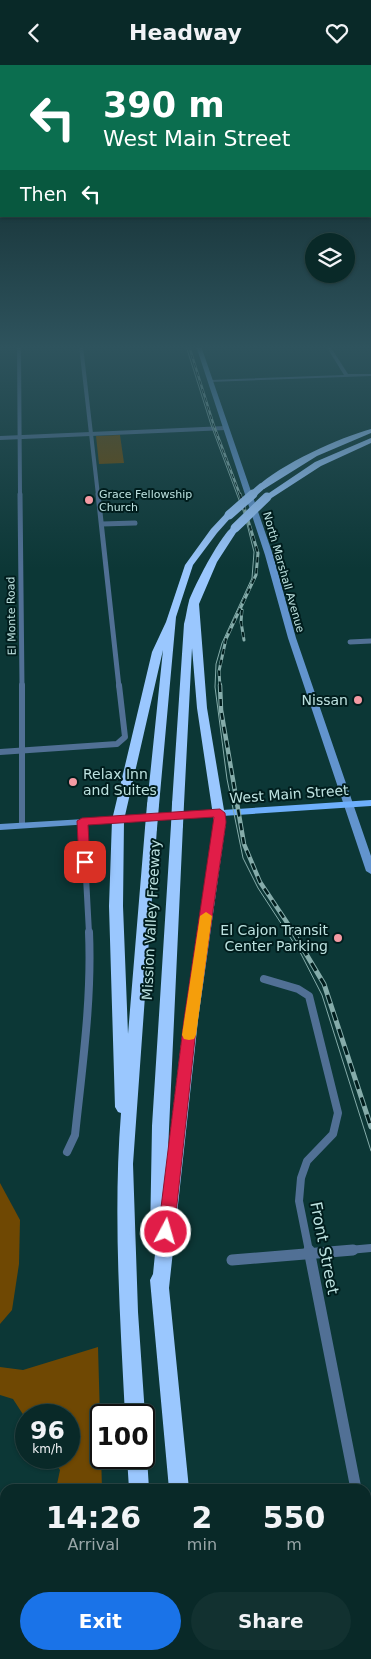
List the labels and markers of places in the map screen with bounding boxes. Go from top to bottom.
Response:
place label: Grace Fellowship Church [99,488,192,514]
marker: Grace Fellowship Church [83,494,95,506]
place label: Nissan [302,692,348,708]
marker: Nissan [352,694,364,706]
place label: Relax Inn and Suites [83,766,157,798]
marker: Relax Inn and Suites [67,776,79,788]
pin [64,841,106,883]
place label: El Cajon Transit Center Parking [220,922,329,954]
marker: El Cajon Transit Center Parking [332,932,344,944]

